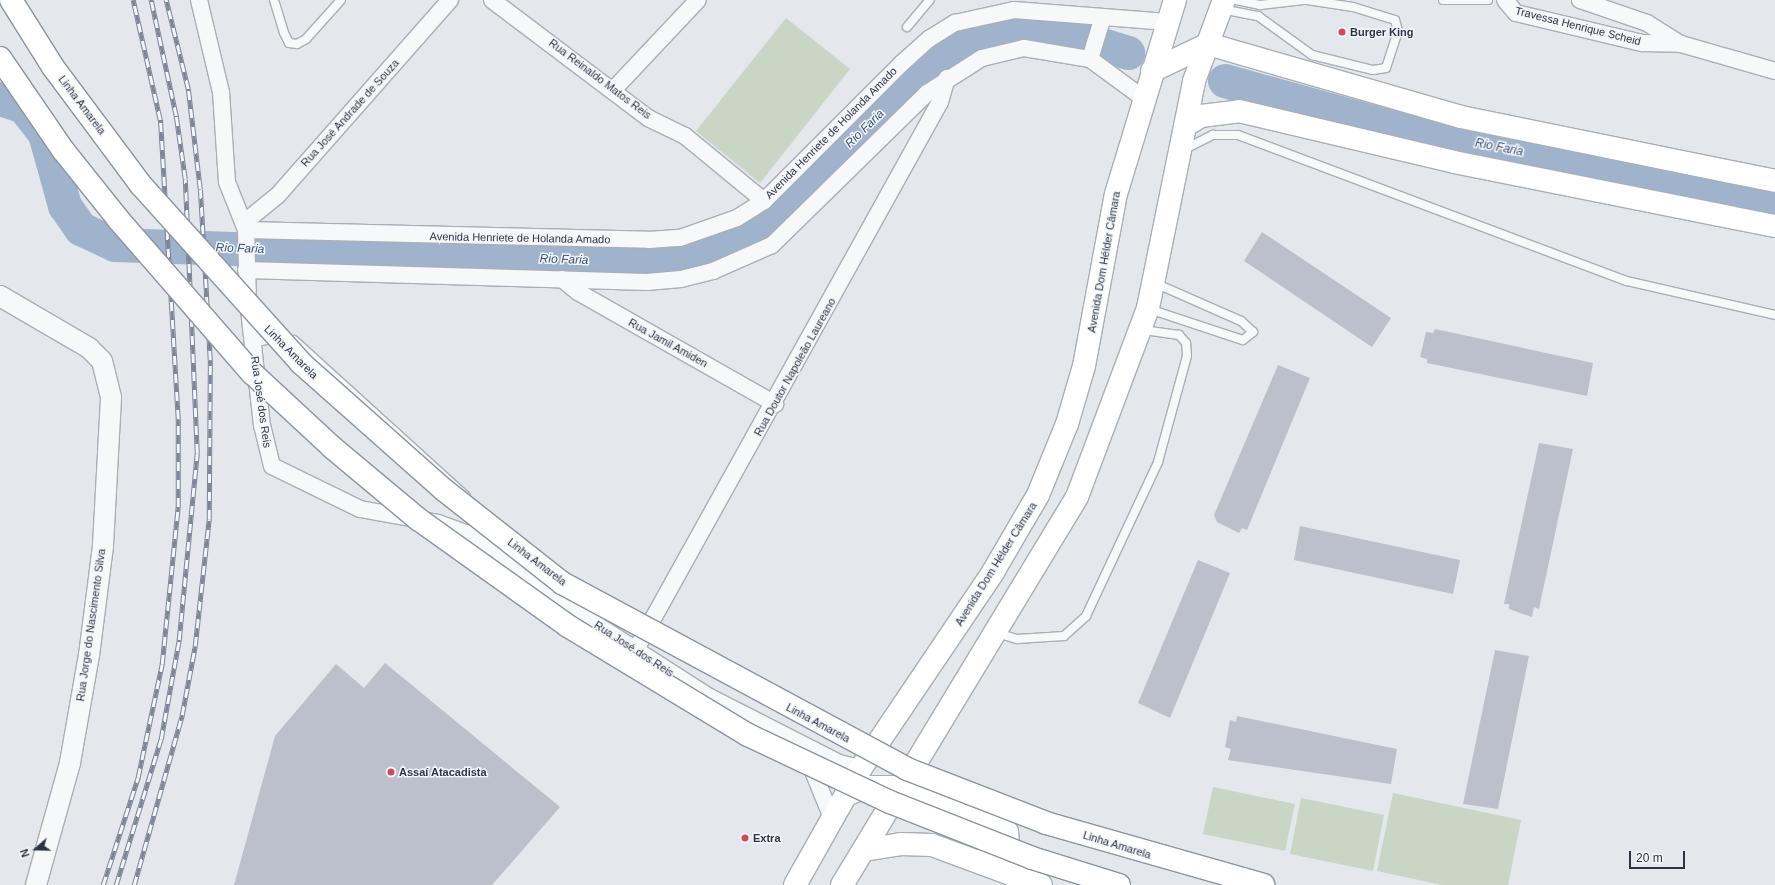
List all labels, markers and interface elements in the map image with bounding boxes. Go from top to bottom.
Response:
street label: Travessa Henrique Scheid [1514,4,1642,48]
place label: Burger King [1350,25,1414,39]
marker: Burger King [1337,27,1347,37]
street label: Rua Reinaldo Matos Reis [546,36,654,122]
street label: Rua José Andrade de Souza [298,56,402,170]
street label: Avenida Henriete de Holanda Amado [762,64,900,202]
street label: Linha Amarela [55,73,109,137]
water label: Rio Faria [842,107,888,151]
water label: Rio Faria [1474,136,1524,160]
street label: Avenida Dom Hélder Câmara [1085,190,1123,334]
street label: Avenida Henriete de Holanda Amado [429,230,611,246]
water label: Rio Faria [215,241,265,257]
water label: Rio Faria [539,252,589,268]
street label: Rua Doutor Napoleão Laureano [751,296,839,438]
street label: Rua Jamil Amiden [626,316,710,370]
street label: Linha Amarela [261,322,321,382]
street label: Rua José dos Reis [248,355,274,449]
street label: Avenida Dom Hélder Câmara [952,500,1040,628]
street label: Linha Amarela [505,535,569,589]
street label: Rua Jorge do Nascimento Silva [74,548,108,702]
street label: Rua José dos Reis [592,618,676,680]
street label: Linha Amarela [784,701,852,745]
place label: Assaí Atacadista [399,765,487,779]
marker: Assaí Atacadista [386,767,396,777]
street label: Linha Amarela [1081,828,1153,862]
north arrow [16,829,56,869]
place label: Extra [753,831,781,845]
marker: Extra [740,833,750,843]
scale bar [1631,843,1687,869]
text: N [18,847,32,859]
text: 20 m [1636,851,1663,865]

